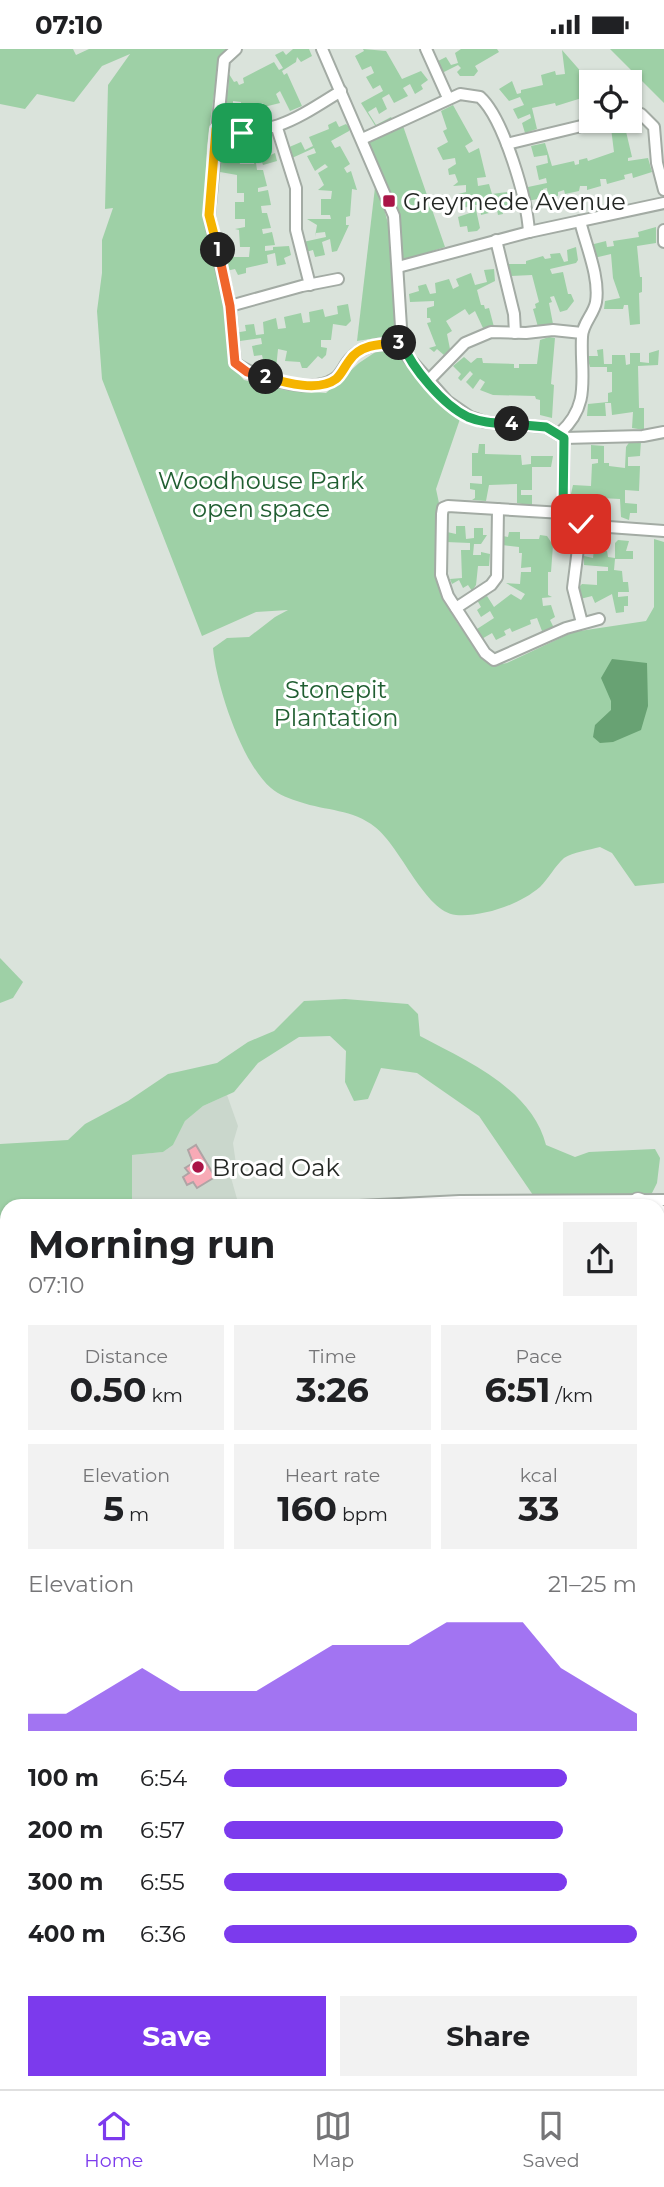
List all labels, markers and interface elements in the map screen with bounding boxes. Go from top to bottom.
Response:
text: 07:10 [35,9,103,41]
map controls [579,70,642,133]
button: locate [579,70,642,133]
pin [212,103,272,163]
icon: arrive [223,114,261,152]
place label: Greymede Avenue [403,187,626,216]
marker: Greymede Avenue [381,193,397,209]
pin: 1 [200,233,235,267]
text: 1 [214,238,221,261]
pin: 3 [382,325,416,361]
text: 3 [393,331,404,354]
pin: 2 [248,359,284,395]
text: 2 [260,365,271,388]
pin: 4 [494,407,530,441]
text: 4 [505,412,518,435]
park label: Woodhouse Park open space [158,466,365,523]
pin [551,494,611,554]
icon: check [562,505,600,543]
park label: Stonepit Plantation [274,675,398,732]
place label: Broad Oak [212,1153,340,1182]
marker: Broad Oak [190,1159,206,1175]
text: Morning run [28,1221,276,1268]
button: share [563,1222,637,1296]
text: 07:10 [28,1271,85,1299]
text: Distance [84,1345,168,1368]
text: Time [309,1345,356,1368]
text: Pace [516,1345,562,1368]
text: 0.50 [69,1368,147,1411]
text: 3:26 [296,1368,369,1411]
text: 6:51 [484,1368,550,1411]
text: km [147,1384,183,1407]
text: /km [550,1384,593,1407]
text: Elevation [82,1464,170,1487]
text: Heart rate [285,1464,380,1487]
text: kcal [520,1464,558,1487]
text: 5 [103,1487,124,1530]
text: 160 [277,1487,337,1530]
text: 33 [518,1487,559,1530]
text: m [124,1503,149,1526]
text: bpm [337,1503,388,1526]
text: Elevation [28,1570,134,1598]
text: 21–25 m [548,1570,637,1598]
text: 100 m [28,1764,99,1792]
text: 6:54 [140,1764,187,1792]
text: 200 m [28,1816,103,1844]
text: 6:57 [140,1816,185,1844]
text: 300 m [28,1868,104,1896]
text: 6:55 [140,1868,185,1896]
text: 400 m [28,1920,106,1948]
text: 6:36 [140,1920,186,1948]
button: Save [28,1996,326,2076]
button: Share [340,1996,637,2076]
tab: Home [84,2107,143,2172]
tab: Map [312,2107,354,2172]
tab: Saved [523,2107,580,2172]

